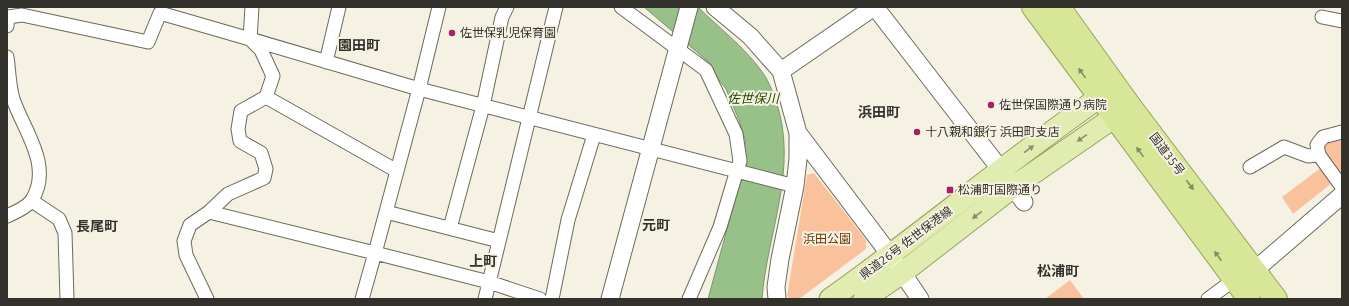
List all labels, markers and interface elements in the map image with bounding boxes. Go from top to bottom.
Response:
place label: 佐世保乳児保育園 [460,26,556,39]
marker: 佐世保乳児保育園 [447,28,457,38]
district label: 園田町 [338,37,380,53]
one-way arrow [1078,68,1086,79]
water label: 佐世保川 [727,91,781,105]
place label: 佐世保国際通り病院 [999,98,1107,111]
marker: 佐世保国際通り病院 [986,100,996,110]
district label: 浜田町 [858,104,900,120]
place label: 十八親和銀行 浜田町支店 [925,125,1060,138]
marker: 十八親和銀行 浜田町支店 [912,127,922,137]
street label: 国道35号 [1147,130,1187,177]
one-way arrow [1077,134,1087,142]
one-way arrow [1024,145,1034,153]
one-way arrow [1136,146,1144,157]
one-way arrow [1186,179,1194,190]
place label: 松浦町国際通り [958,183,1042,196]
marker: 松浦町国際通り [945,185,955,195]
street label: 県道26号 佐世保港線 [857,204,954,282]
one-way arrow [971,211,982,219]
district label: 元町 [642,217,670,233]
district label: 長尾町 [76,218,118,234]
park label: 浜田公園 [803,232,851,245]
one-way arrow [1213,251,1222,262]
district label: 上町 [469,253,497,269]
district label: 松浦町 [1037,263,1079,279]

